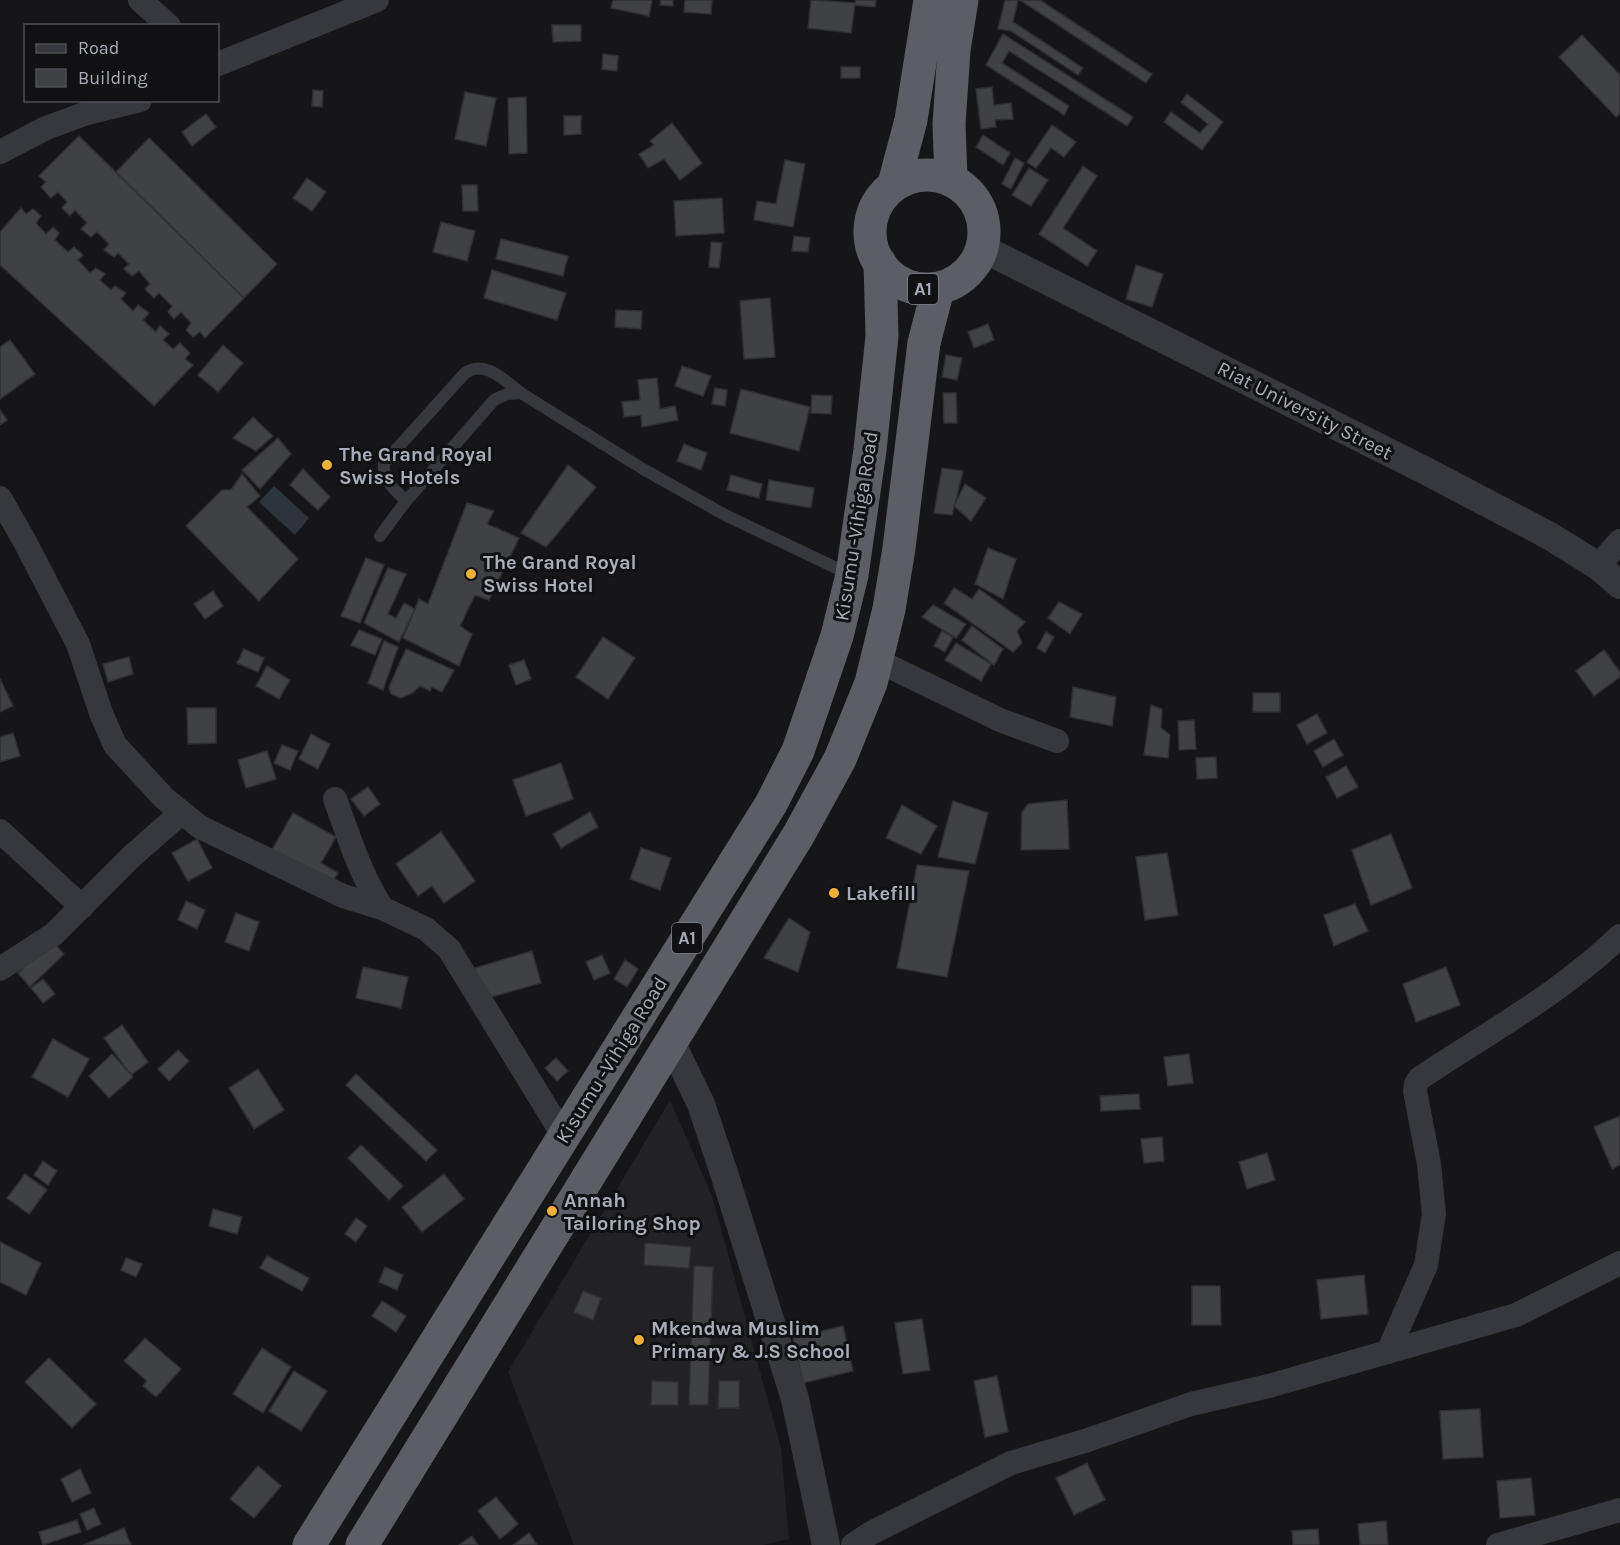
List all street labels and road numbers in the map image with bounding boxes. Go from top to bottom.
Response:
road number: A1 [908,274,938,304]
street label: Riat University Street [1214,356,1396,465]
street label: Kisumu -Vihiga Road [830,430,883,622]
road number: A1 [672,923,702,953]
street label: Kisumu -Vihiga Road [551,973,672,1148]

